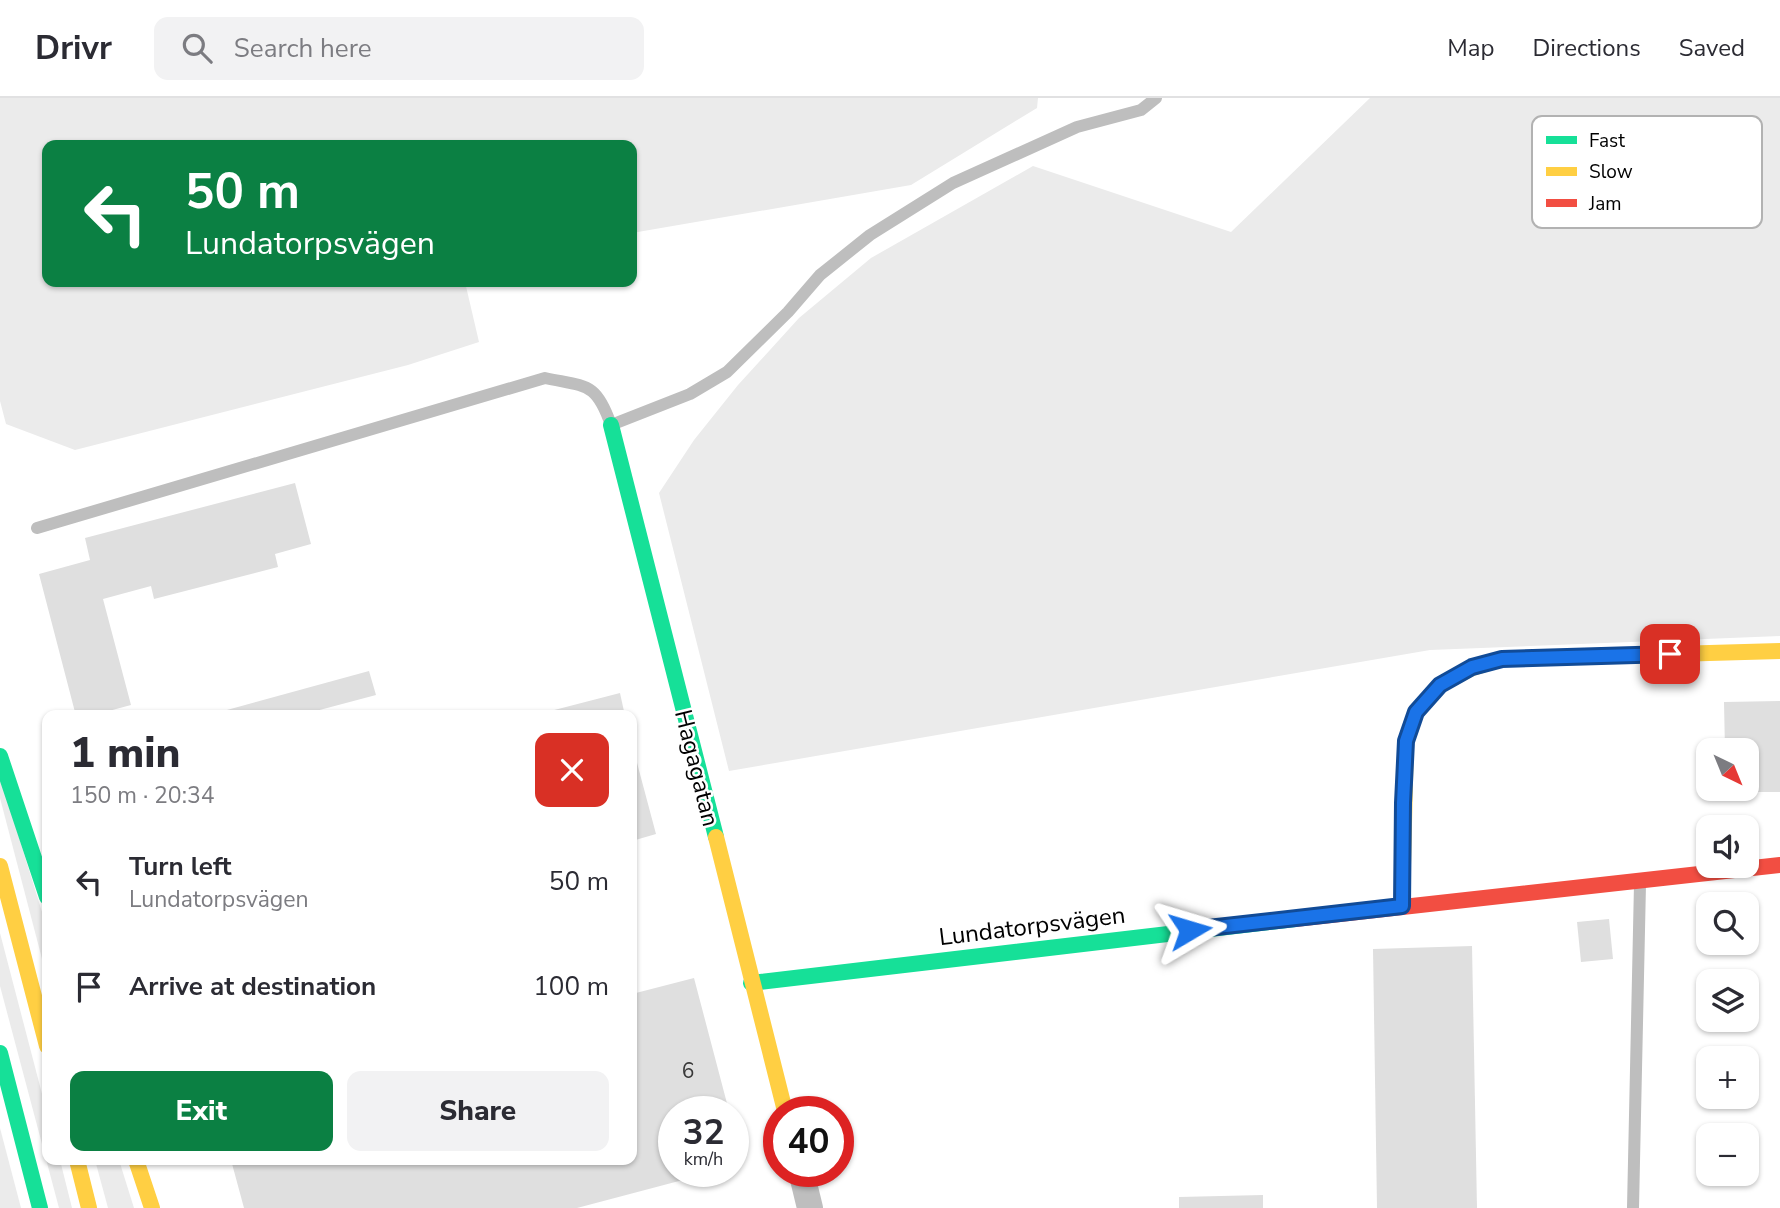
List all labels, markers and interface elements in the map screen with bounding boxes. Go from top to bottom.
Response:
search box [154,17,644,80]
text: Drivr [35,26,112,71]
icon: search [178,29,216,67]
text: Search here [234,31,372,66]
text: Map [1447,32,1494,64]
text: Directions [1532,32,1641,64]
text: Saved [1679,32,1745,64]
legend [1532,116,1762,228]
text: Fast [1589,128,1625,154]
text: 50 m [185,158,300,225]
text: Slow [1589,159,1633,185]
icon: left [70,168,161,259]
text: Jam [1588,191,1622,217]
text: Lundatorpsvägen [185,222,435,265]
pin [1640,624,1700,684]
icon: arrive [1651,635,1689,673]
street label: Hagagatan [667,706,727,830]
text: 1 min [70,725,180,782]
button: close [535,733,609,807]
north arrow [1696,738,1759,802]
map controls [1696,738,1759,1186]
text: 150 m · 20:34 [70,780,215,811]
button: sound [1696,815,1759,878]
text: Turn left [129,849,232,884]
icon: left [70,863,108,901]
text: 50 m [549,864,609,899]
text: Lundatorpsvägen [129,884,309,915]
button: search [1696,892,1759,955]
position arrow [1153,893,1227,967]
street label: Lundatorpsvägen [937,899,1127,953]
icon: arrive [70,968,108,1006]
text: Arrive at destination [129,969,376,1004]
text: 100 m [533,969,609,1004]
button: layers [1696,969,1759,1032]
button: + [1696,1046,1759,1109]
house number: 6 [682,1057,694,1085]
button: Exit [70,1071,333,1151]
button: Share [347,1071,609,1151]
speed limit sign: 40 [763,1096,854,1187]
text: 32 [682,1109,725,1156]
button: − [1696,1123,1759,1186]
text: km/h [684,1147,723,1171]

